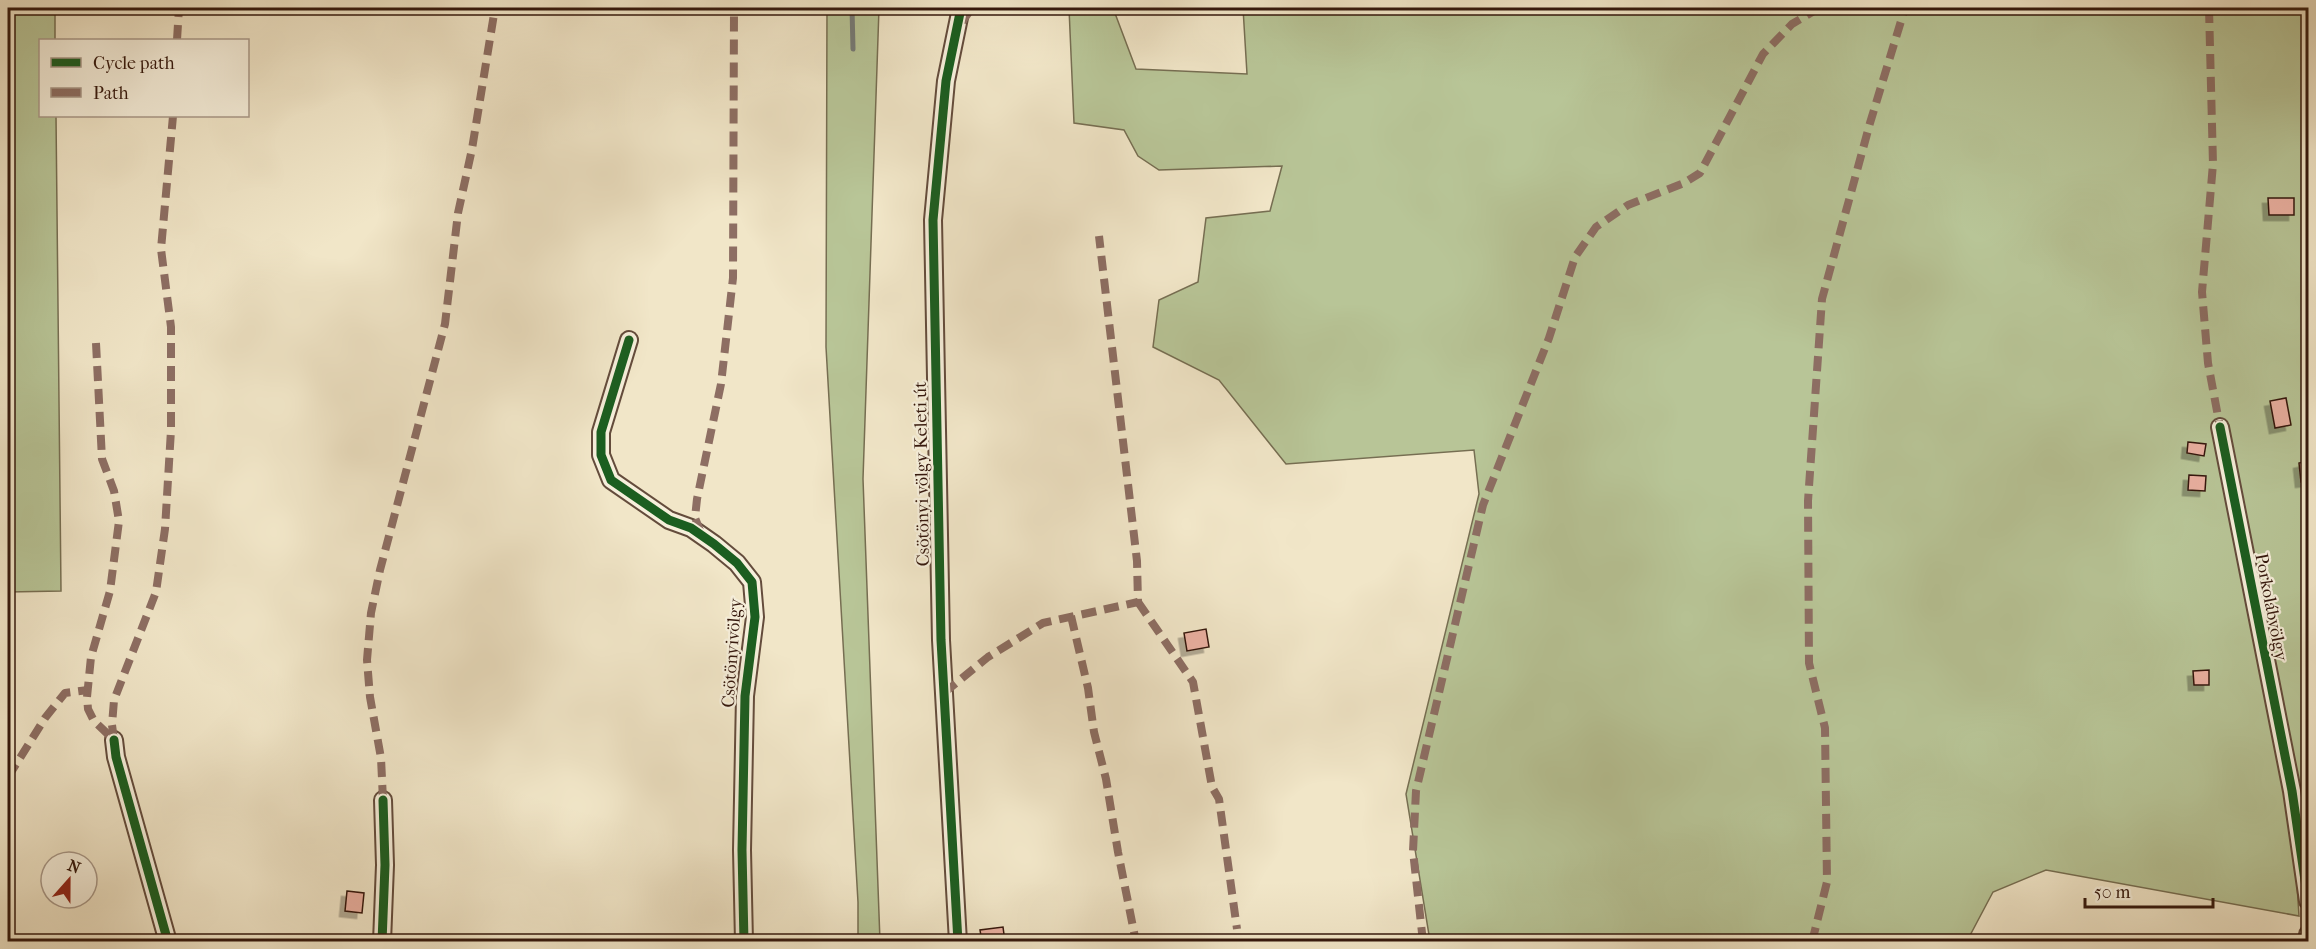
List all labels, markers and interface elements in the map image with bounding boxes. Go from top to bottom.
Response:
legend [39,39,249,117]
text: Cycle path [93,53,174,74]
text: Path [93,83,129,104]
street label: Csötönyi völgy Keleti út [910,381,934,567]
street label: Porkolábvölgy [2250,552,2292,664]
street label: Csötönyivölgy [718,596,746,708]
north arrow [39,850,99,910]
text: N [65,855,84,878]
scale bar [2085,871,2212,909]
text: 50 m [2094,882,2131,903]

